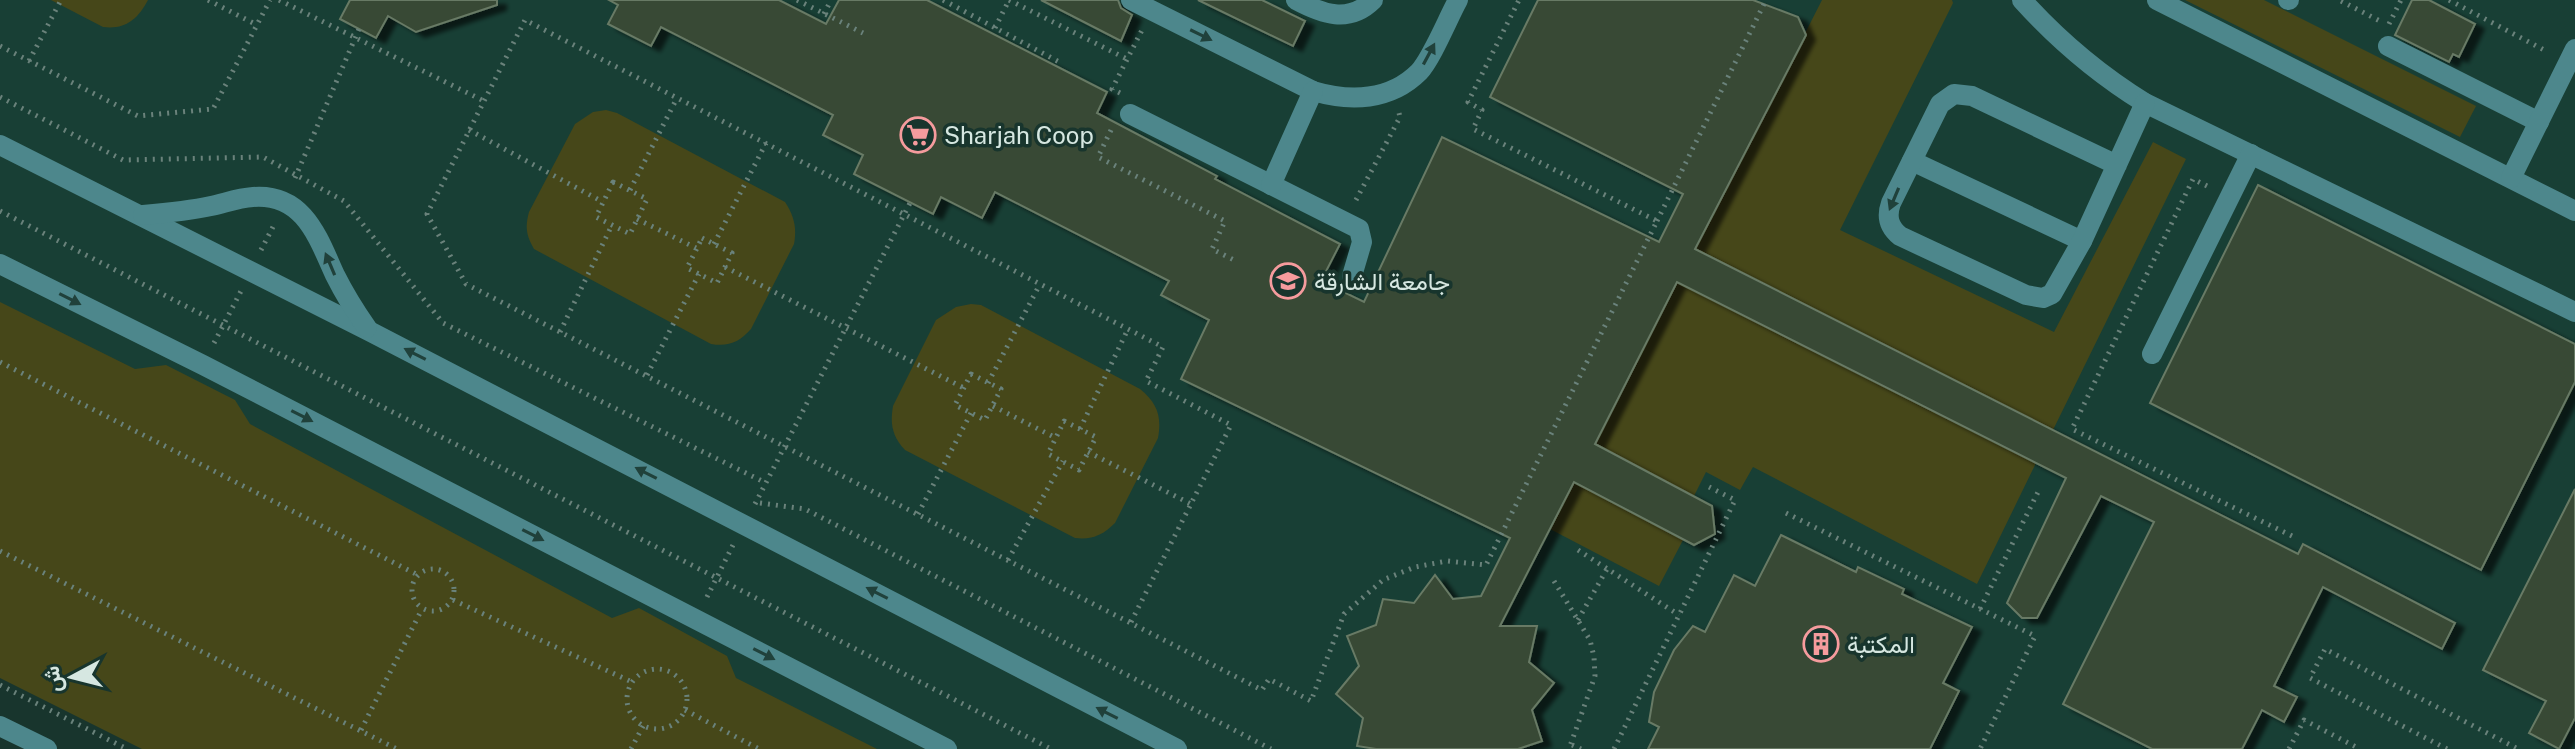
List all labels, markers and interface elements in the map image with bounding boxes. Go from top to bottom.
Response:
one-way arrow [1190,28,1213,41]
one-way arrow [1422,43,1436,65]
supermarket icon: Sharjah Coop [899,116,937,154]
place label: Sharjah Coop [944,121,1094,149]
one-way arrow [1887,187,1900,211]
one-way arrow [324,252,337,275]
school or university icon: جامعة الشارقة [1269,262,1307,300]
place label: جامعة الشارقة [1314,267,1450,297]
one-way arrow [58,292,81,305]
one-way arrow [403,348,426,361]
one-way arrow [290,409,313,423]
one-way arrow [634,467,657,480]
one-way arrow [521,528,544,542]
one-way arrow [865,586,888,600]
building icon: المكتبة [1802,625,1840,663]
place label: المكتبة [1847,630,1915,659]
north arrow [32,637,112,717]
one-way arrow [753,647,775,661]
text: ش [38,665,68,694]
one-way arrow [1096,706,1119,720]

